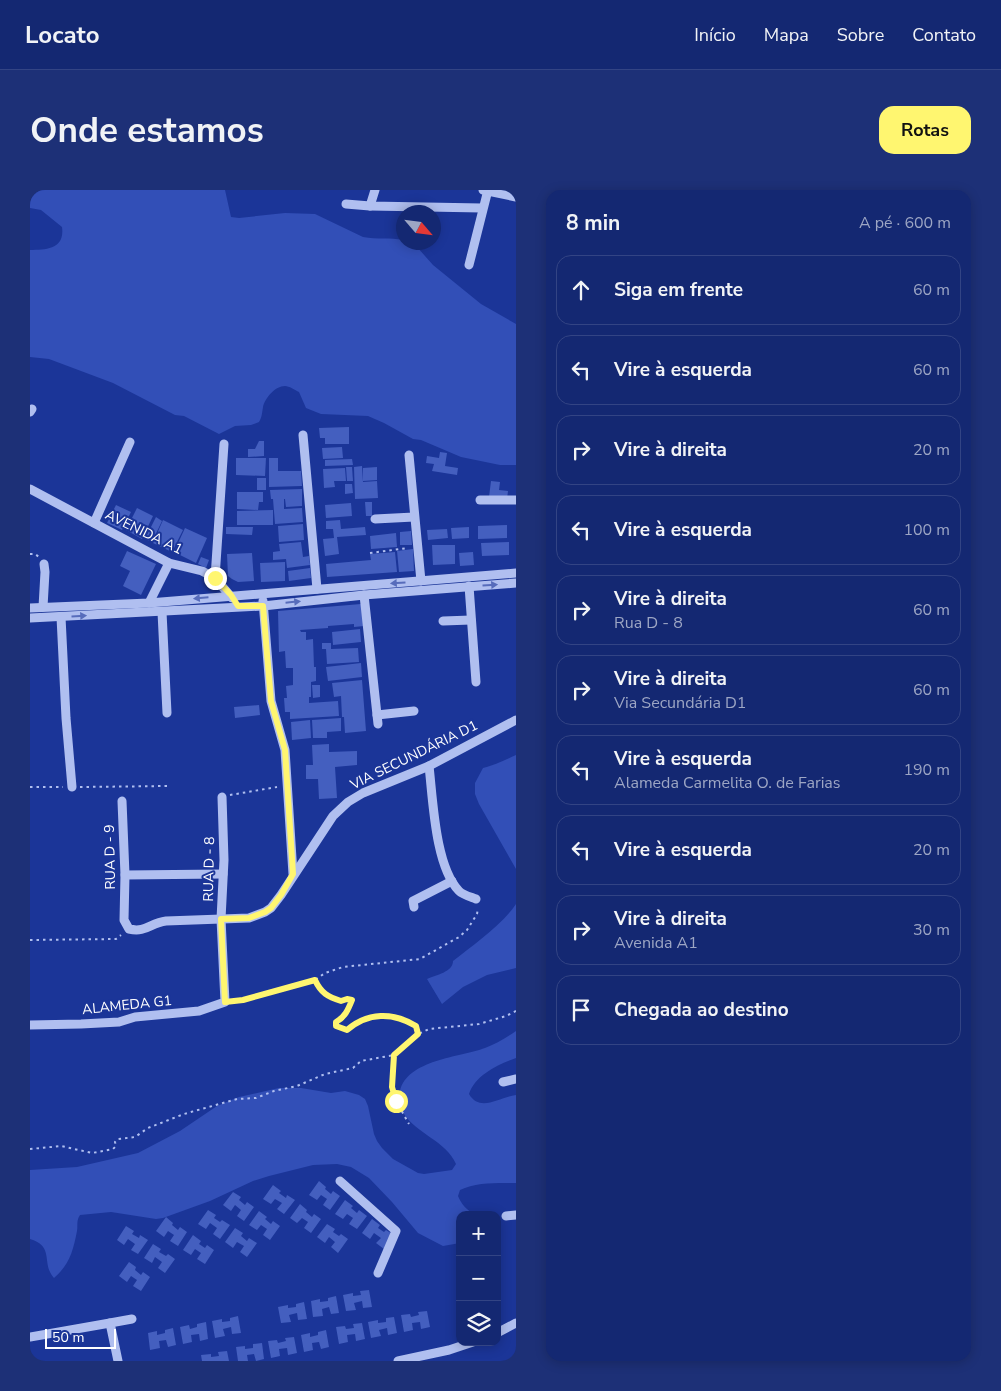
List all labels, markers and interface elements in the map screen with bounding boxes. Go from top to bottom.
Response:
text: Locato [25,19,100,51]
text: Início [694,23,736,47]
text: Mapa [764,23,809,47]
text: Sobre [837,23,884,47]
text: Contato [912,23,976,47]
button: Rotas [879,106,971,154]
text: Onde estamos [30,107,264,154]
north arrow [396,205,441,250]
text: 8 min [566,209,620,237]
text: A pé · 600 m [859,212,951,234]
icon: ahead [567,276,595,304]
text: Siga em frente [614,277,743,303]
text: 60 m [913,279,950,301]
icon: left [567,356,595,384]
text: Vire à esquerda [614,357,752,383]
text: 60 m [913,359,950,381]
icon: right [567,436,595,464]
text: Vire à direita [614,437,727,463]
text: 20 m [913,439,950,461]
street label: AVENIDA A1 [102,505,186,559]
icon: left [567,516,595,544]
text: Vire à esquerda [614,517,752,543]
text: 100 m [903,519,950,541]
route end [204,567,227,590]
one-way arrow [389,579,405,587]
one-way arrow [482,580,498,588]
text: Vire à direita [614,586,727,612]
one-way arrow [193,594,209,602]
icon: right [567,596,595,624]
one-way arrow [286,598,302,606]
text: 60 m [913,599,950,621]
one-way arrow [71,611,87,619]
text: Rua D - 8 [614,612,683,634]
text: Vire à direita [614,666,727,692]
icon: right [567,676,595,704]
text: 60 m [913,679,950,701]
text: Via Secundária D1 [614,692,746,714]
street label: VIA SECUNDÁRIA D1 [346,716,481,795]
text: Vire à esquerda [614,746,752,772]
icon: left [567,756,595,784]
text: 190 m [903,759,950,781]
text: Alameda Carmelita O. de Farias [614,772,841,794]
street label: RUA D - 9 [100,824,120,890]
street label: RUA D - 8 [199,836,219,902]
icon: left [567,836,595,864]
text: Vire à esquerda [614,837,752,863]
text: 20 m [913,839,950,861]
text: Vire à direita [614,906,727,932]
icon: right [567,916,595,944]
text: 30 m [913,919,950,941]
text: Avenida A1 [614,932,698,954]
street label: ALAMEDA G1 [81,991,173,1019]
icon: arrive [567,996,595,1024]
text: Chegada ao destino [614,997,789,1023]
route start [385,1090,408,1113]
map controls [456,1211,501,1346]
button: + [456,1211,501,1256]
button: − [456,1256,501,1301]
button: layers [456,1301,501,1346]
scale bar [45,1326,116,1349]
text: 50 m [52,1328,84,1347]

